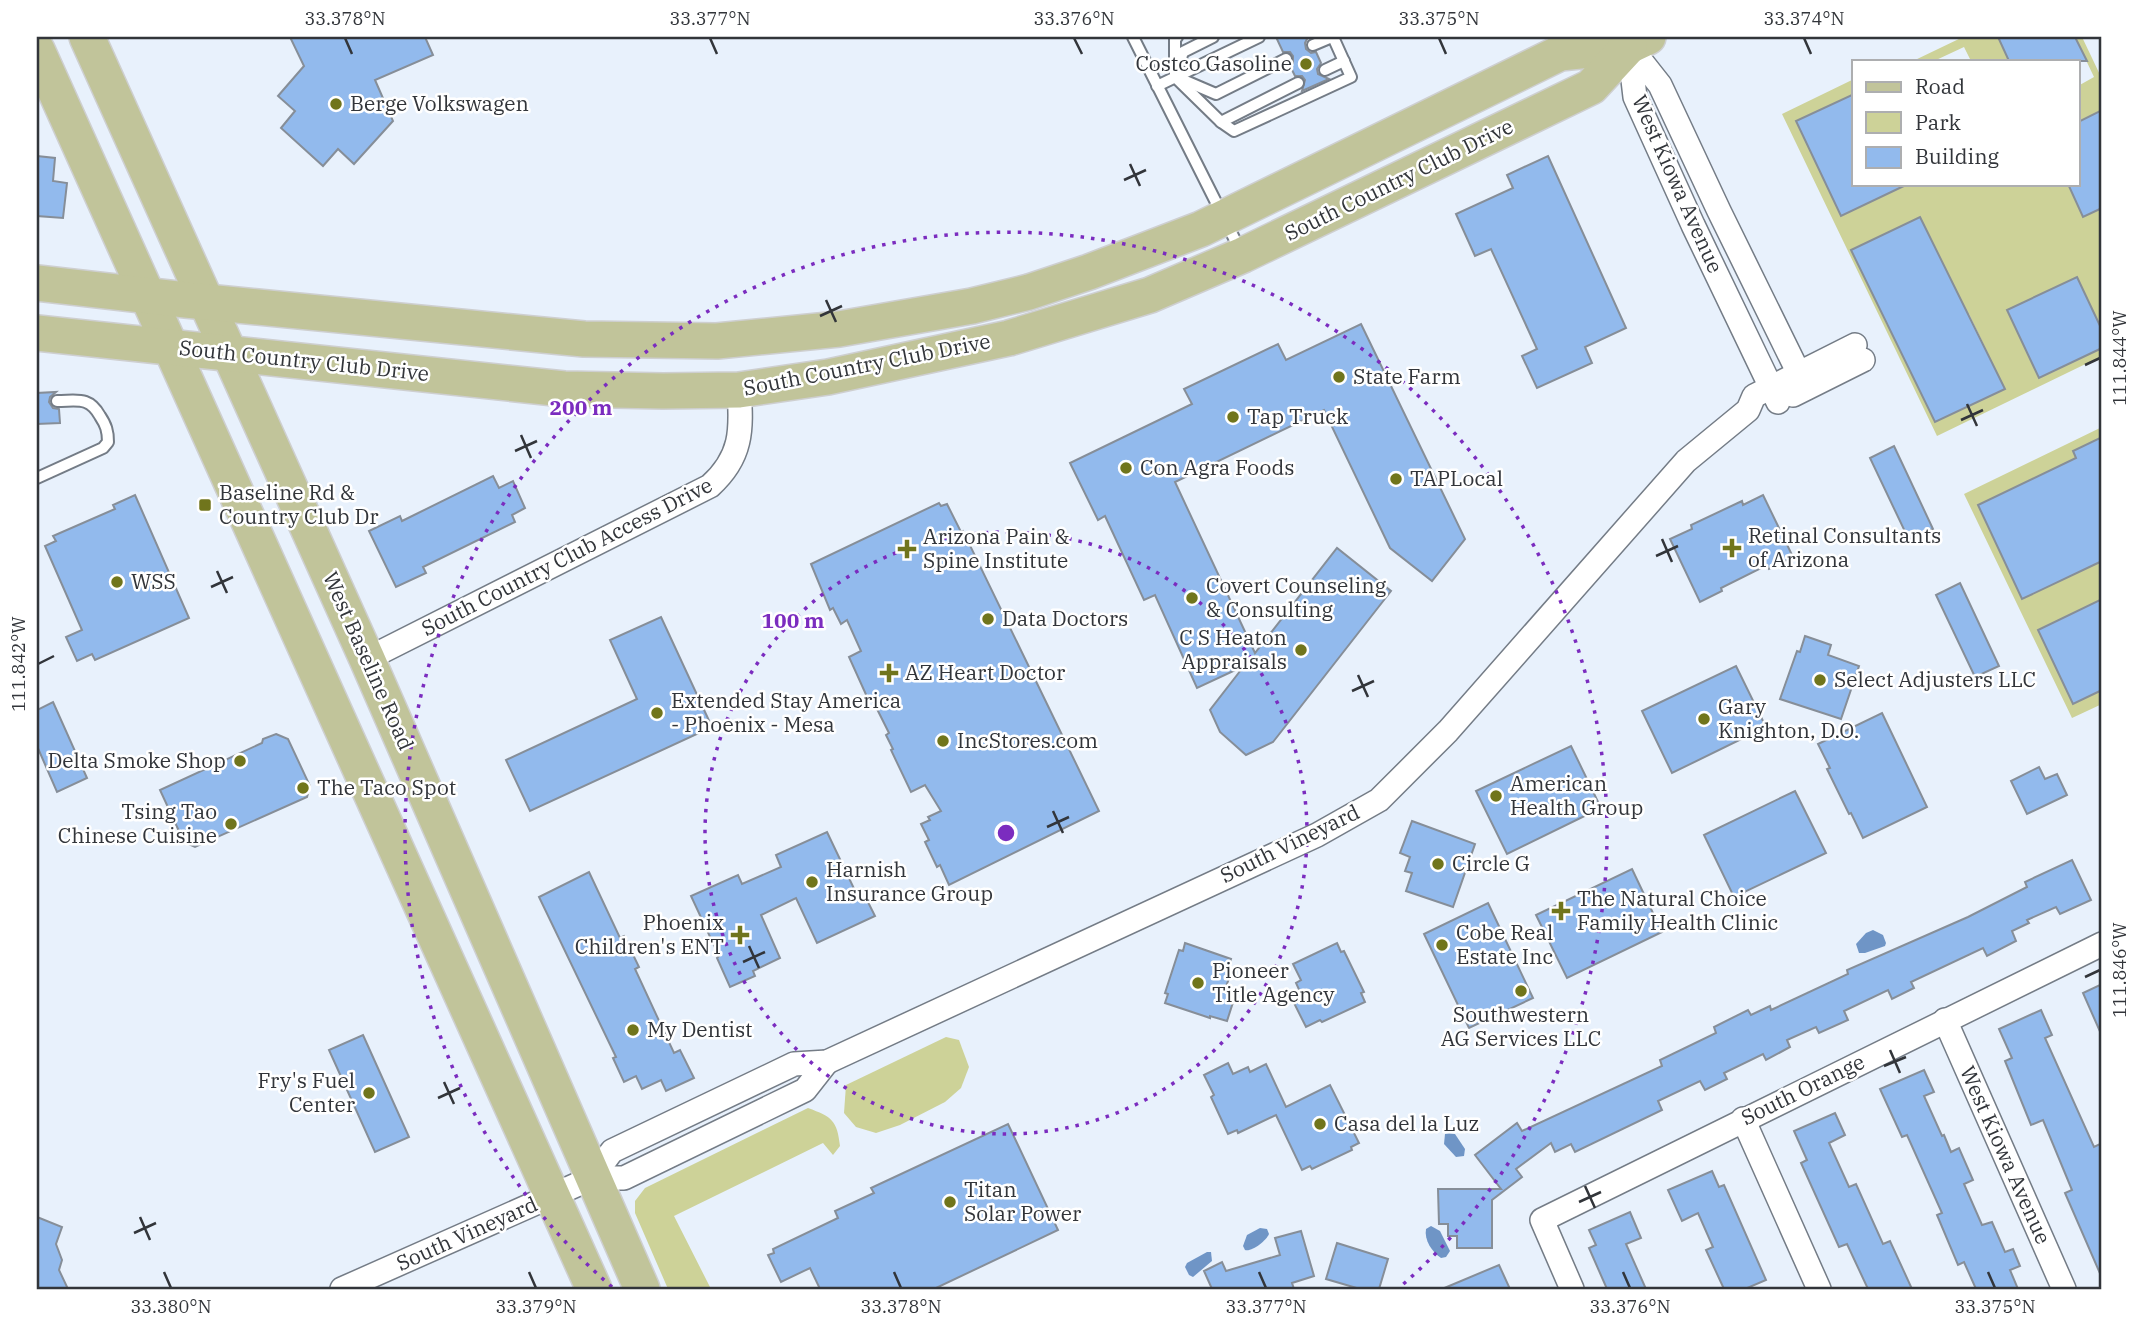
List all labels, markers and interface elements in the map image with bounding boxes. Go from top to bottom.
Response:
text: 33.378°N [304,7,386,30]
text: 33.377°N [669,7,751,30]
text: 33.376°N [1033,7,1115,30]
text: 33.375°N [1398,7,1480,30]
text: 33.374°N [1763,7,1845,30]
place label: Costco Gasoline [1135,49,1292,77]
marker: Costco Gasoline [1298,56,1314,72]
legend [1852,60,2080,186]
text: Road [1915,72,1965,100]
place label: Berge Volkswagen [350,89,529,117]
street label: West Kiowa Avenue [1626,90,1730,277]
marker: Berge Volkswagen [328,96,344,112]
text: Park [1915,108,1962,136]
street label: South Country Club Drive [1280,111,1518,247]
text: Building [1915,142,2000,170]
text: 111.844°W [2108,310,2131,406]
street label: South Country Club Drive [741,326,993,402]
street label: South Country Club Drive [178,333,430,387]
place label: State Farm [1353,362,1461,390]
marker: State Farm [1331,369,1347,385]
text: 200 m [549,393,613,421]
place label: Tap Truck [1247,402,1349,430]
marker: Tap Truck [1225,409,1241,425]
place label: Con Agra Foods [1140,453,1294,481]
marker: Con Agra Foods [1118,460,1134,476]
place label: TAPLocal [1410,464,1503,492]
street label: South Country Club Access Drive [416,470,717,642]
marker: TAPLocal [1388,471,1404,487]
place label: Baseline Rd & Country Club Dr [219,478,379,530]
marker: Baseline Rd & Country Club Dr [197,497,213,513]
place label: Retinal Consultants of Arizona [1748,521,1941,573]
place label: Arizona Pain & Spine Institute [923,522,1070,574]
marker: Retinal Consultants of Arizona [1722,538,1742,558]
marker: Arizona Pain & Spine Institute [897,539,917,559]
place label: WSS [131,567,176,595]
street label: West Baseline Road [317,567,421,754]
place label: Covert Counseling & Consulting [1206,571,1387,623]
marker: WSS [109,574,125,590]
marker: Covert Counseling & Consulting [1184,590,1200,606]
place label: Data Doctors [1002,604,1128,632]
text: 100 m [761,606,825,634]
marker: Data Doctors [980,611,996,627]
text: 111.842°W [7,616,30,712]
place label: C S Heaton Appraisals [1179,623,1287,675]
marker: C S Heaton Appraisals [1293,642,1309,658]
place label: AZ Heart Doctor [905,658,1066,686]
marker: AZ Heart Doctor [879,663,899,683]
place label: Select Adjusters LLC [1834,665,2036,693]
marker: Select Adjusters LLC [1812,672,1828,688]
place label: Extended Stay America - Phoenix - Mesa [671,686,901,738]
place label: Gary Knighton, D.O. [1718,692,1859,744]
marker: Extended Stay America - Phoenix - Mesa [649,705,665,721]
marker: Gary Knighton, D.O. [1696,711,1712,727]
place label: IncStores.com [957,726,1098,754]
marker: IncStores.com [935,733,951,749]
place label: Delta Smoke Shop [47,746,226,774]
marker: Delta Smoke Shop [232,753,248,769]
place label: American Health Group [1510,769,1643,821]
place label: The Taco Spot [317,773,456,801]
marker: The Taco Spot [295,780,311,796]
marker: American Health Group [1488,788,1504,804]
place label: Tsing Tao Chinese Cuisine [58,797,217,849]
street label: South Vineyard [1215,797,1364,889]
marker: Tsing Tao Chinese Cuisine [223,816,239,832]
centre of rings [994,821,1018,845]
place label: Circle G [1452,849,1530,877]
place label: Harnish Insurance Group [826,855,993,907]
marker: Circle G [1430,856,1446,872]
marker: Harnish Insurance Group [804,874,820,890]
place label: The Natural Choice Family Health Clinic [1577,884,1778,936]
marker: The Natural Choice Family Health Clinic [1551,901,1571,921]
place label: Phoenix Children's ENT [575,908,724,960]
place label: Cobe Real Estate Inc [1456,918,1553,970]
text: 111.846°W [2108,922,2131,1018]
marker: Phoenix Children's ENT [730,925,750,945]
marker: Cobe Real Estate Inc [1434,937,1450,953]
place label: Pioneer Title Agency [1212,956,1335,1008]
marker: Pioneer Title Agency [1190,975,1206,991]
marker: Southwestern AG Services LLC [1513,983,1529,999]
place label: Southwestern AG Services LLC [1441,1000,1601,1052]
place label: My Dentist [647,1015,752,1043]
marker: My Dentist [625,1022,641,1038]
street label: South Orange [1736,1047,1869,1131]
street label: West Kiowa Avenue [1954,1061,2058,1248]
place label: Fry's Fuel Center [257,1066,356,1118]
marker: Fry's Fuel Center [361,1085,377,1101]
place label: Casa del la Luz [1334,1109,1479,1137]
marker: Casa del la Luz [1312,1116,1328,1132]
place label: Titan Solar Power [964,1175,1082,1227]
street label: South Vineyard [392,1189,542,1277]
marker: Titan Solar Power [942,1194,958,1210]
text: 33.380°N [130,1295,212,1318]
text: 33.379°N [495,1295,577,1318]
text: 33.378°N [860,1295,942,1318]
text: 33.377°N [1225,1295,1307,1318]
text: 33.376°N [1589,1295,1671,1318]
text: 33.375°N [1954,1295,2036,1318]

